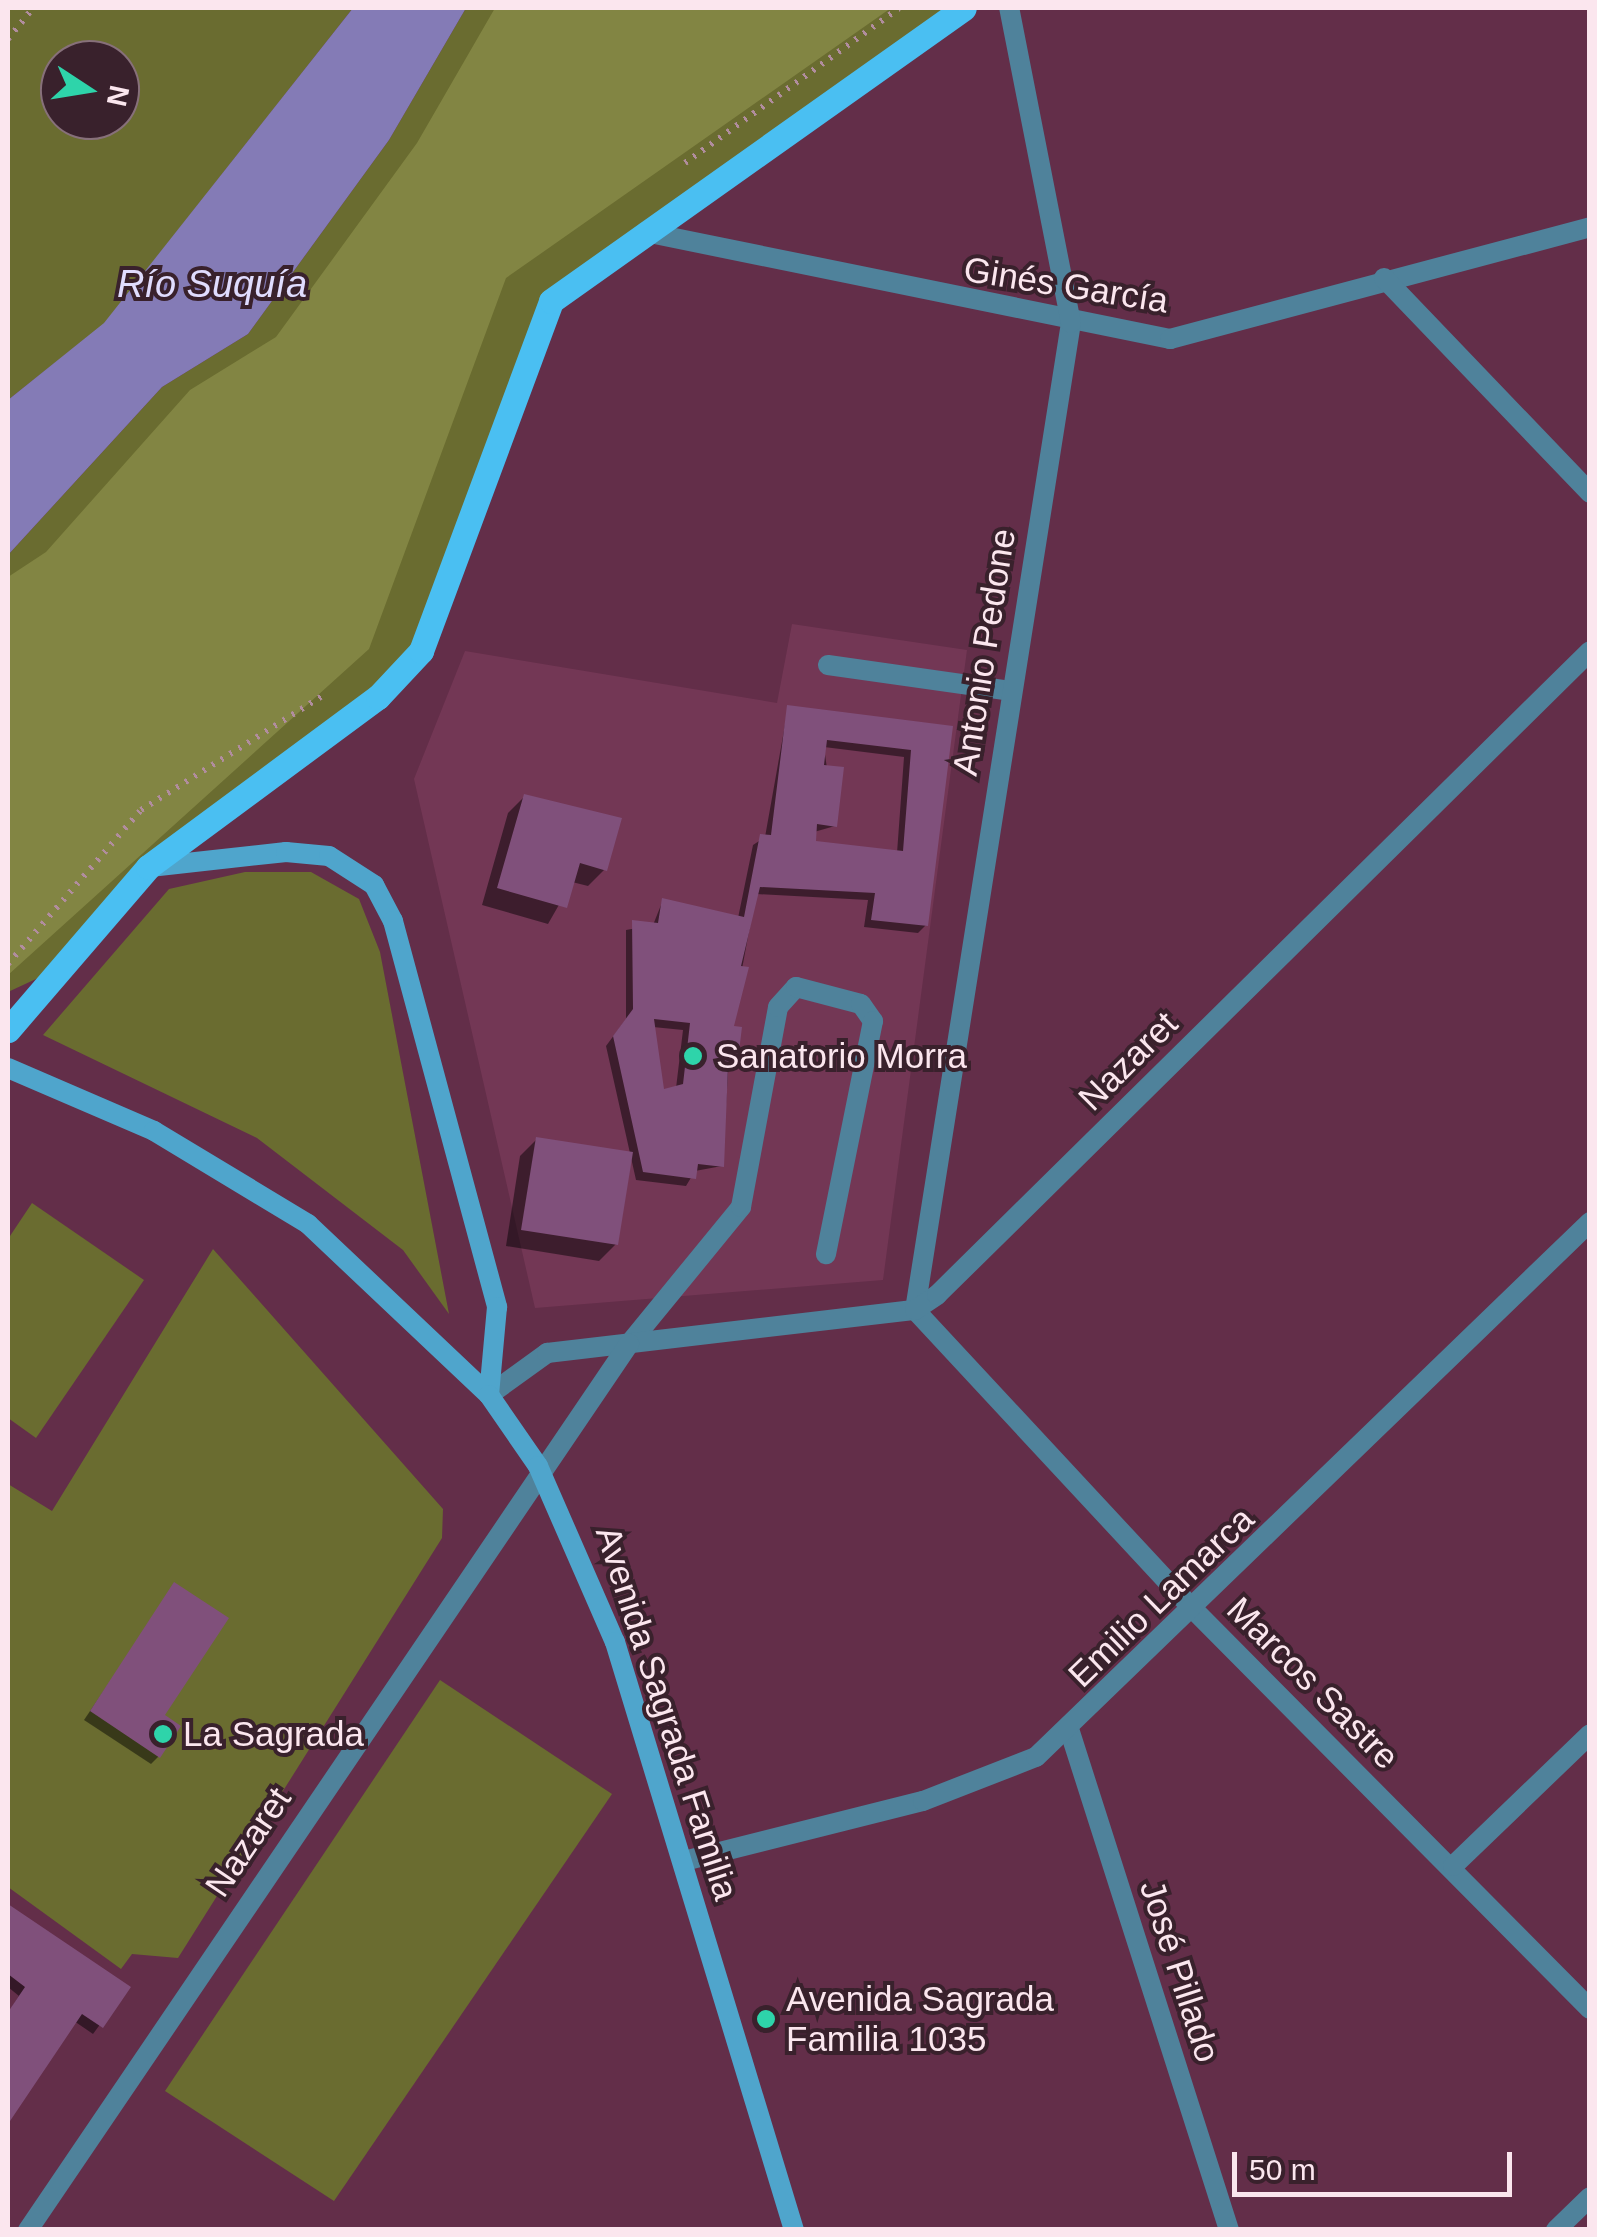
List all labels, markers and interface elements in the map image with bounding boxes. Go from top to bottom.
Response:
north arrow [40,40,140,140]
text: N [101,83,135,109]
street label: Ginés García [961,248,1171,322]
water label: Río Suquía [117,262,307,308]
street label: Antonio Pedone [944,526,1024,778]
street label: Nazaret [1070,1003,1186,1119]
place label: Sanatorio Morra [716,1035,967,1077]
marker: Sanatorio Morra [680,1043,706,1069]
street label: Emilio Lamarca [1060,1498,1262,1696]
street label: Avenida Sagrada Familia [587,1521,747,1905]
street label: Marcos Sastre [1218,1588,1408,1778]
place label: La Sagrada [183,1713,364,1755]
marker: La Sagrada [152,1723,174,1745]
street label: Nazaret [196,1779,300,1905]
street label: José Pillado [1131,1875,1229,2067]
place label: Avenida Sagrada Familia 1035 [786,1978,1054,2060]
marker: Avenida Sagrada Familia 1035 [755,2008,777,2030]
scale bar [1237,2132,1517,2194]
text: 50 m [1249,2153,1316,2186]

